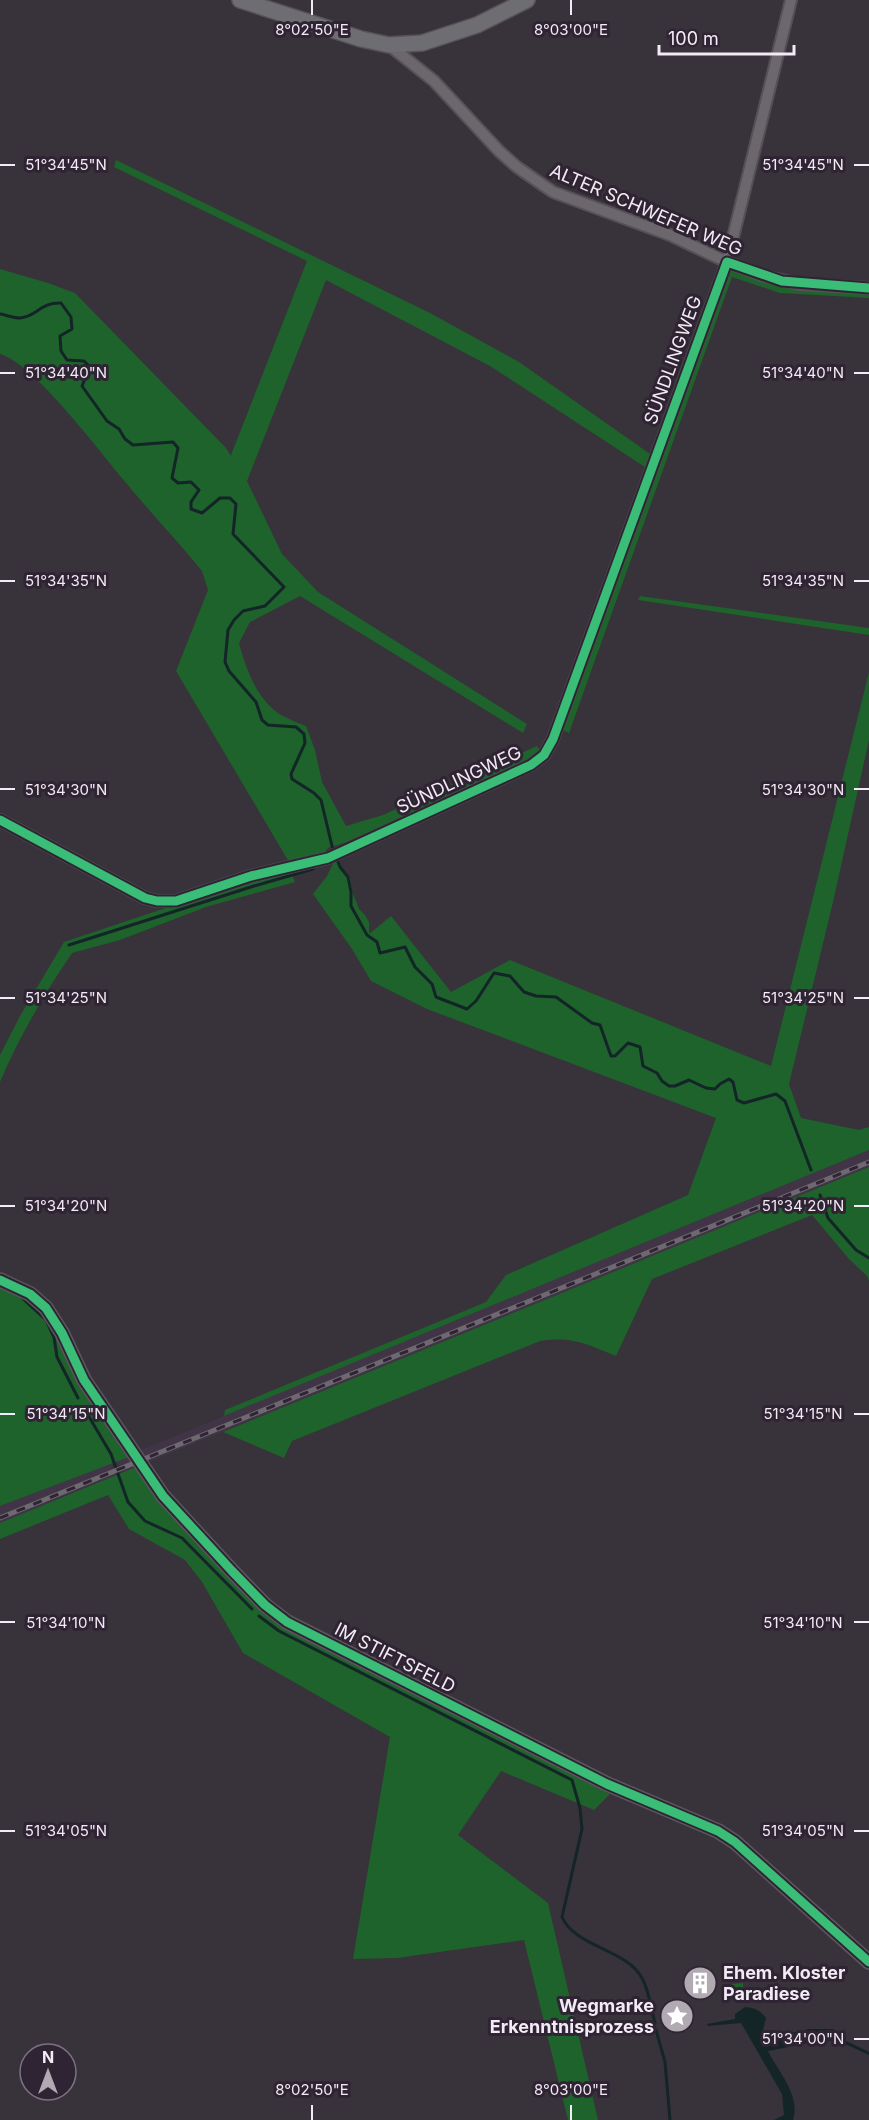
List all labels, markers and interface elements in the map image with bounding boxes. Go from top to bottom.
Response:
scale bar [659,18,794,56]
text: 8°02'50"E [275,20,349,39]
text: 8°03'00"E [534,20,608,39]
text: 100 m [668,28,719,49]
text: 51°34'45"N [25,155,107,174]
text: 51°34'45"N [762,155,844,174]
street label: ALTER SCHWEFER WEG [547,159,745,260]
street label: SÜNDLINGWEG [639,292,706,427]
text: 51°34'40"N [25,363,107,382]
text: 51°34'40"N [762,363,844,382]
text: 51°34'35"N [25,571,107,590]
text: 51°34'35"N [762,571,844,590]
street label: SÜNDLINGWEG [393,740,525,818]
text: 51°34'30"N [25,780,107,799]
text: 51°34'30"N [762,780,844,799]
text: 51°34'25"N [25,988,107,1007]
text: 51°34'25"N [762,988,844,1007]
text: 51°34'20"N [25,1196,107,1215]
text: 51°34'20"N [762,1196,844,1215]
text: 51°34'15"N [26,1404,106,1423]
text: 51°34'15"N [763,1404,843,1423]
text: 51°34'10"N [26,1613,106,1632]
text: 51°34'10"N [763,1613,843,1632]
street label: IM STIFTSFELD [331,1618,459,1697]
text: 51°34'05"N [25,1821,107,1840]
text: 51°34'05"N [762,1821,844,1840]
place label: Ehem. Kloster Paradiese [723,1962,845,2004]
building icon: Ehem. Kloster Paradiese [682,1965,718,2001]
place label: Wegmarke Erkenntnisprozess [490,1995,654,2037]
place icon: Wegmarke Erkenntnisprozess [659,1998,695,2034]
text: 51°34'00"N [762,2029,844,2048]
north arrow [18,2042,78,2102]
text: N [42,2047,54,2067]
text: 8°02'50"E [275,2080,349,2099]
text: 8°03'00"E [534,2080,608,2099]

